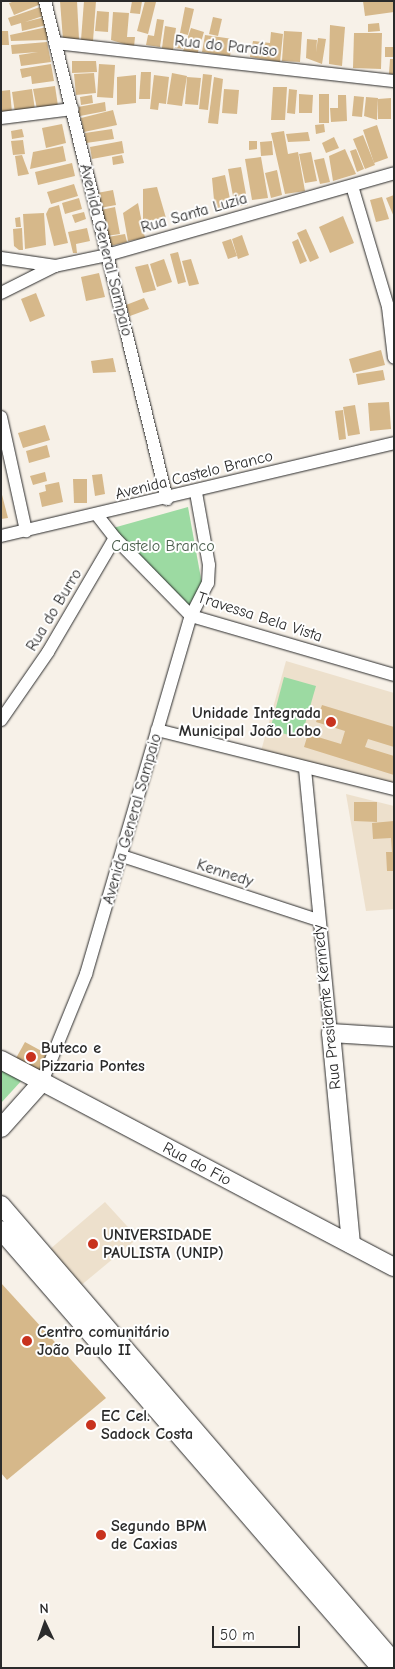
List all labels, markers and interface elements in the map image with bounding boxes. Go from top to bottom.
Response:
street label: Rua do Paraíso [174,31,278,61]
street label: Avenida General Sampaio [75,162,137,338]
street label: Rua Santa Luzia [139,189,249,237]
street label: Avenida Castelo Branco [113,446,275,504]
park label: Castelo Branco [111,536,215,556]
street label: Rua do Burro [22,565,86,655]
street label: Travessa Bela Vista [195,588,325,646]
place label: Unidade Integrada Municipal João Lobo [179,703,321,741]
marker: Unidade Integrada Municipal João Lobo [325,716,337,728]
street label: Avenida General Sampaio [98,731,166,907]
street label: Kennedy [194,855,256,891]
street label: Rua Presidente Kennedy [309,924,345,1090]
place label: Buteco e Pizzaria Pontes [41,1038,145,1076]
marker: Buteco e Pizzaria Pontes [25,1051,37,1063]
street label: Rua do Fio [159,1138,235,1190]
place label: UNIVERSIDADE PAULISTA (UNIP) [103,1225,224,1263]
marker: UNIVERSIDADE PAULISTA (UNIP) [87,1238,99,1250]
place label: Centro comunitário João Paulo II [37,1322,170,1360]
marker: Centro comunitário João Paulo II [21,1335,33,1347]
place label: EC Cel. Sadock Costa [101,1406,193,1444]
marker: EC Cel. Sadock Costa [85,1419,97,1431]
place label: Segundo BPM de Caxias [111,1516,207,1554]
marker: Segundo BPM de Caxias [95,1529,107,1541]
north arrow [20,1599,70,1649]
text: N [39,1600,49,1617]
scale bar [215,1616,302,1648]
text: 50 m [220,1626,255,1644]

